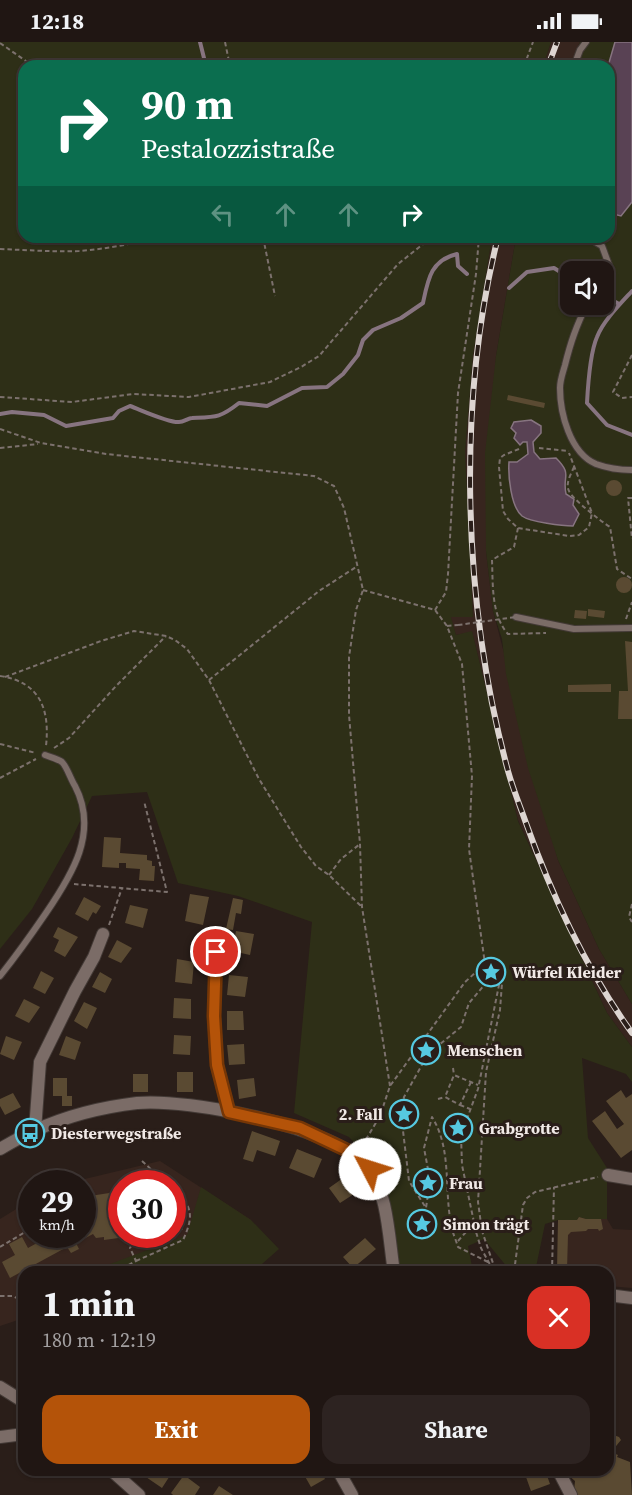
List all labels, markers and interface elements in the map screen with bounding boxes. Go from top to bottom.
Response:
text: 12:18 [30,6,84,36]
text: 90 m [141,75,234,133]
icon: right [42,84,120,162]
text: Pestalozzistraße [141,130,335,167]
icon: left [206,198,239,231]
icon: ahead [269,198,302,231]
icon: ahead [332,198,365,231]
icon: right [395,198,428,231]
map controls [560,261,614,315]
button: sound [560,261,614,315]
pin [190,926,241,977]
icon: arrive [199,935,232,968]
place icon: Würfel Kleider [475,956,507,988]
place label: Würfel Kleider [512,961,622,983]
place icon: Menschen [410,1034,442,1066]
place label: Menschen [447,1039,522,1061]
place icon: 2. Fall [388,1098,420,1130]
place label: 2. Fall [339,1103,383,1125]
place icon: Grabgrotte [442,1112,474,1144]
bus stop icon: Diesterwegstraße [14,1117,46,1149]
place label: Grabgrotte [479,1117,560,1139]
place label: Diesterwegstraße [51,1122,181,1144]
position arrow [338,1137,402,1201]
place icon: Frau [412,1167,444,1199]
speed limit sign: 30 [108,1170,186,1248]
place label: Frau [449,1172,483,1194]
text: 29 [41,1181,73,1222]
place icon: Simon trägt [406,1208,438,1240]
place label: Simon trägt [443,1213,529,1235]
text: km/h [39,1214,75,1235]
text: 1 min [42,1279,135,1328]
button: close [527,1286,590,1349]
text: 180 m · 12:19 [42,1326,156,1354]
button: Exit [42,1395,310,1464]
button: Share [322,1395,590,1464]

